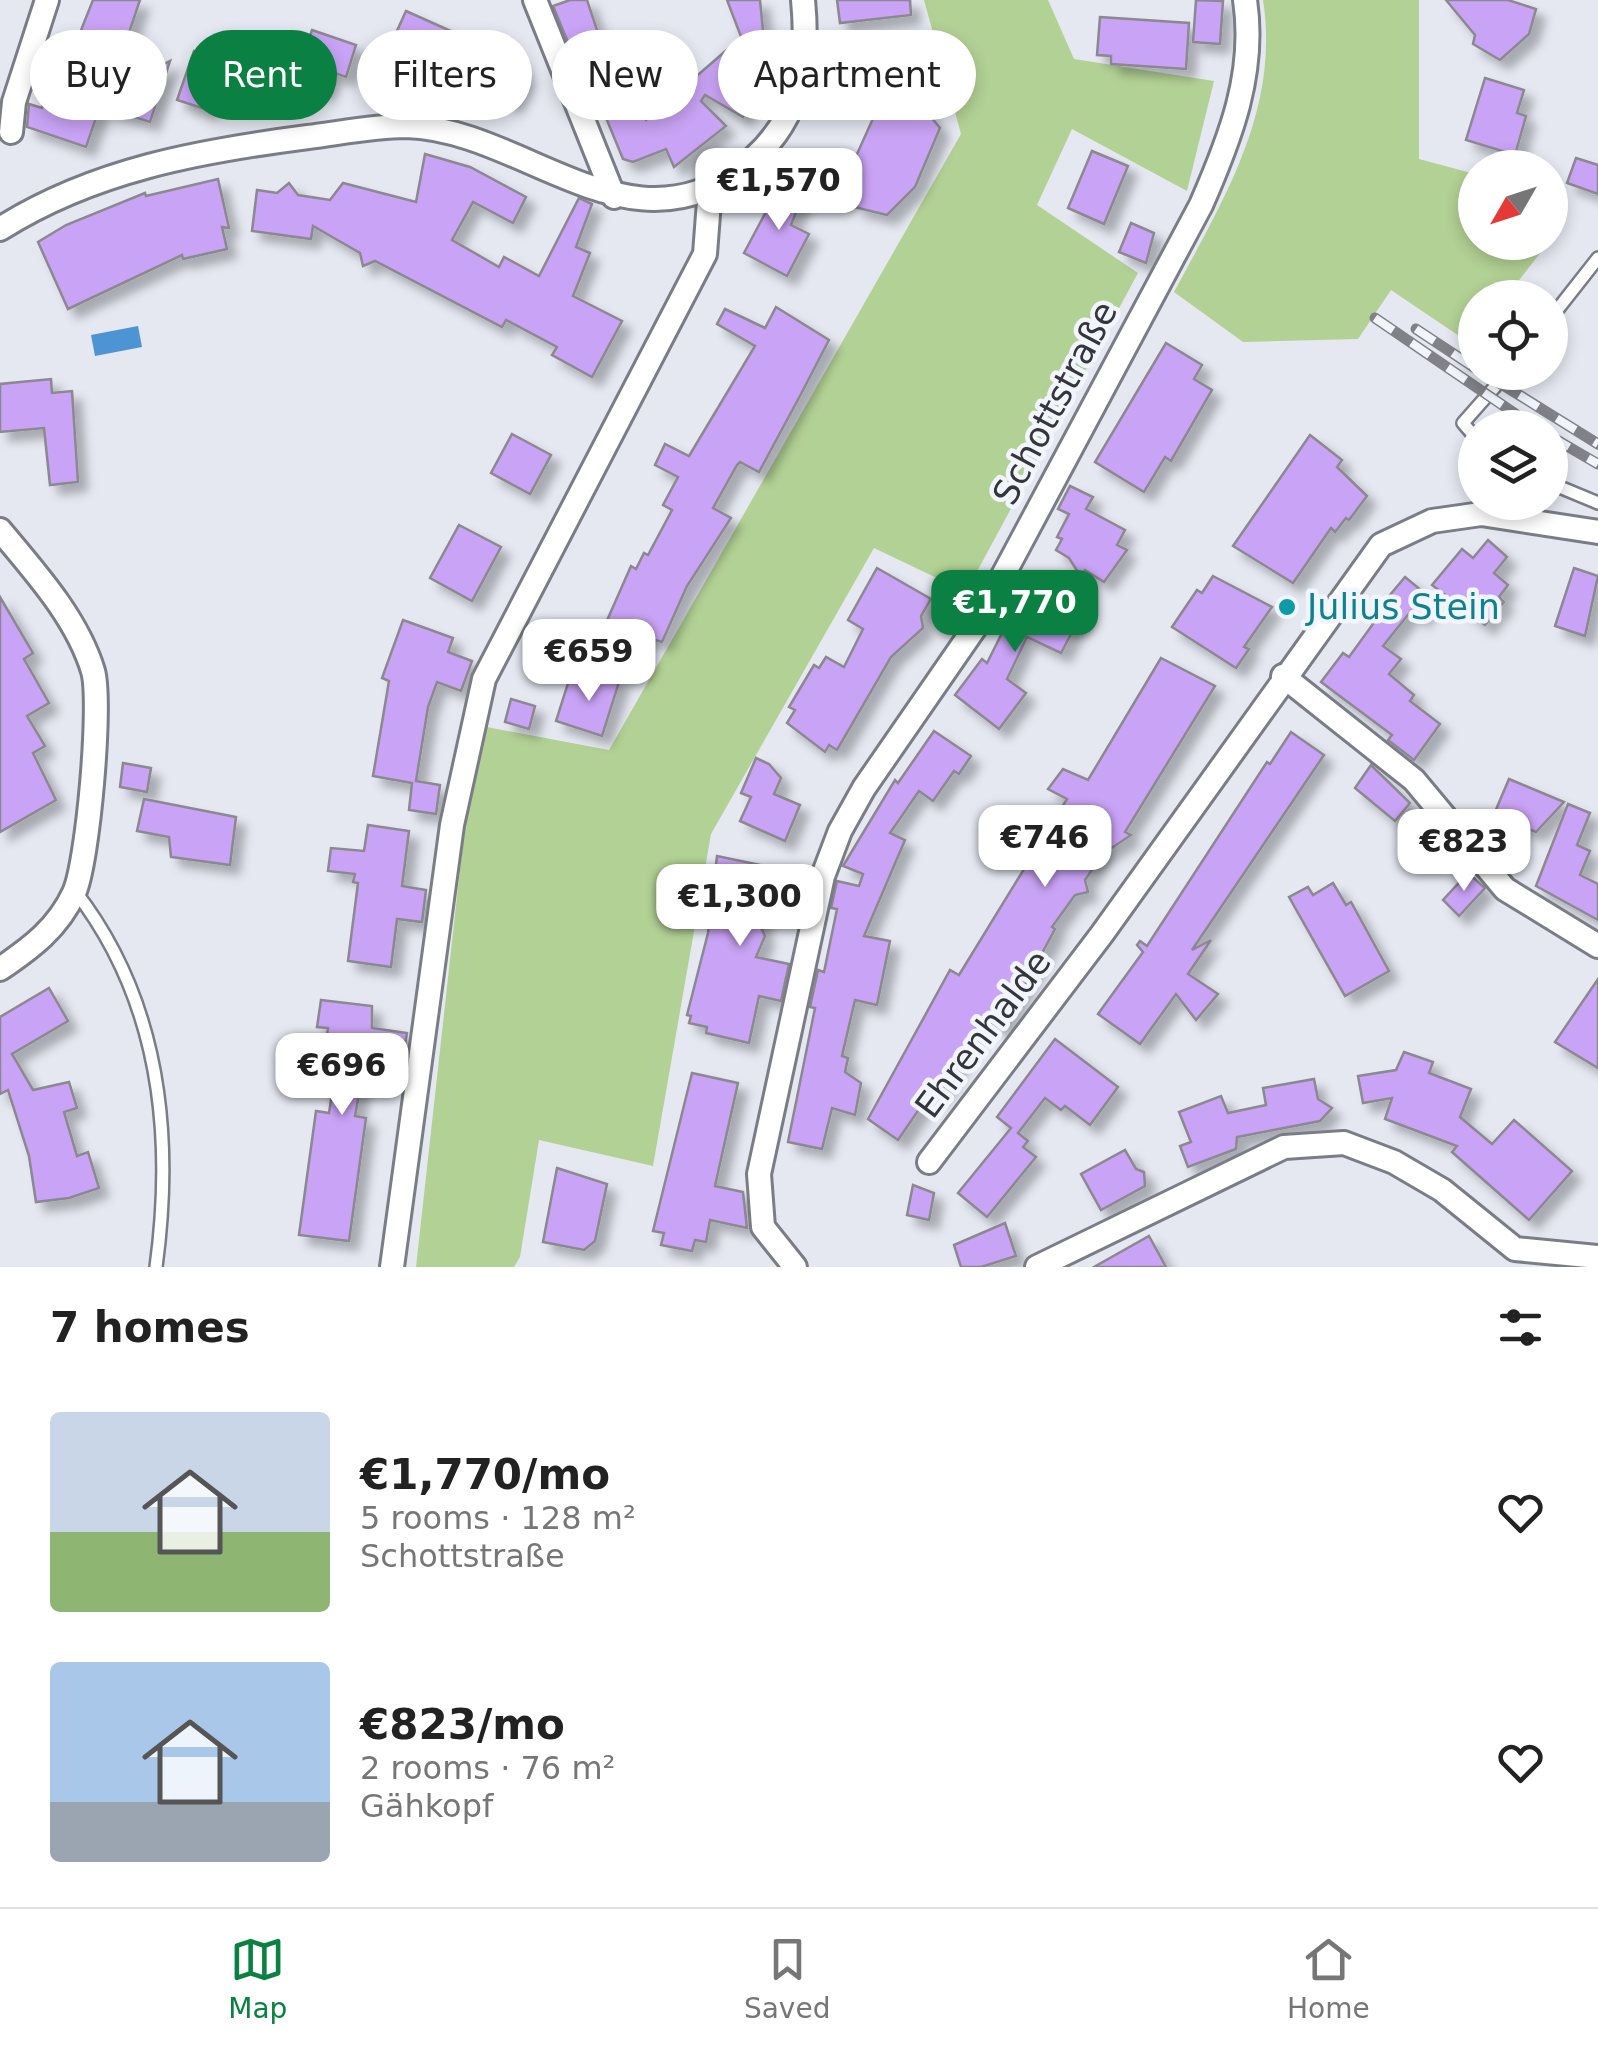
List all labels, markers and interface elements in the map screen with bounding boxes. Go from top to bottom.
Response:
chip: Buy [30,30,167,120]
chip: Rent [187,30,337,120]
chip: Filters [357,30,532,120]
chip: New [552,30,698,120]
chip: Apartment [718,30,976,120]
pin: €1,570 [698,148,860,233]
north arrow [1458,150,1568,260]
map controls [1458,150,1568,520]
text: €1,570 [717,161,841,199]
button: locate [1458,280,1568,390]
street label: Schottstraße [985,295,1125,511]
button: layers [1458,410,1568,520]
pin: €1,770 [934,570,1096,655]
text: €1,770 [953,583,1077,621]
place label: Julius Stein [1305,587,1500,627]
marker: Julius Stein [1276,596,1298,618]
pin: €659 [530,619,648,704]
text: €659 [544,632,634,670]
pin: €746 [986,805,1104,890]
pin: €823 [1405,809,1523,894]
text: €746 [1000,818,1090,856]
text: €823 [1419,822,1509,860]
pin: €1,300 [659,864,821,949]
text: €1,300 [678,877,802,915]
street label: Ehrenhalde [907,943,1059,1125]
pin: €696 [283,1033,401,1118]
text: €696 [297,1046,387,1084]
icon: filters [1493,1300,1548,1355]
text: 7 homes [50,1303,250,1352]
text: €1,770/mo [360,1450,610,1499]
icon: home [130,1452,250,1572]
icon: heart [1493,1485,1548,1540]
text: 5 rooms · 128 m² [360,1499,636,1537]
text: Schottstraße [360,1537,565,1575]
text: €823/mo [360,1700,565,1749]
icon: home [130,1702,250,1822]
icon: heart [1493,1735,1548,1790]
text: 2 rooms · 76 m² [360,1749,615,1787]
text: Gähkopf [360,1787,493,1825]
tab: Map [228,1932,287,2025]
tab: Saved [744,1932,830,2025]
tab: Home [1287,1932,1370,2025]

